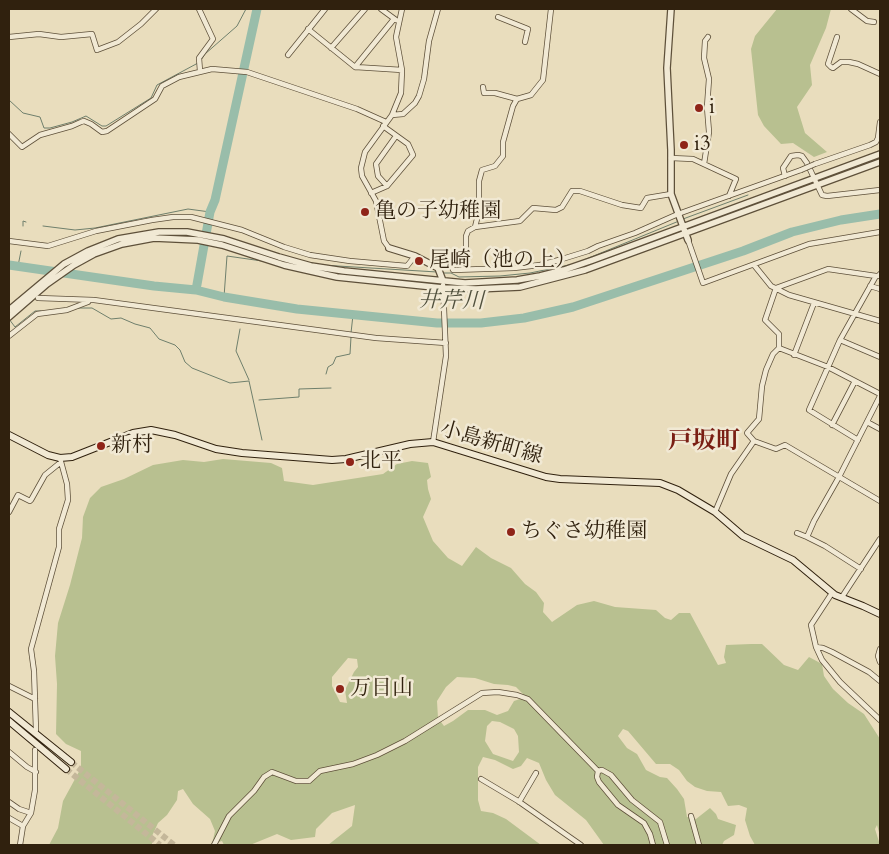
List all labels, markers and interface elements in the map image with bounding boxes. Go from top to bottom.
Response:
place label: i [709,95,715,121]
marker: i [693,102,705,114]
place label: i3 [694,132,711,158]
marker: i3 [678,139,690,151]
place label: 亀の子幼稚園 [375,199,501,225]
marker: 亀の子幼稚園 [359,206,371,218]
place label: 尾崎（池の上） [429,248,576,274]
marker: 尾崎（池の上） [413,255,425,267]
water label: 井芹川 [418,288,484,316]
street label: 小島新町線 [437,417,545,471]
district label: 戸坂町 [668,428,740,456]
place label: 新村 [111,433,153,459]
marker: 新村 [95,440,107,452]
place label: 北平 [360,449,402,475]
marker: 北平 [344,456,356,468]
place label: ちぐさ幼稚園 [521,519,647,545]
marker: ちぐさ幼稚園 [505,526,517,538]
place label: 万日山 [350,676,413,702]
marker: 万日山 [334,683,346,695]

